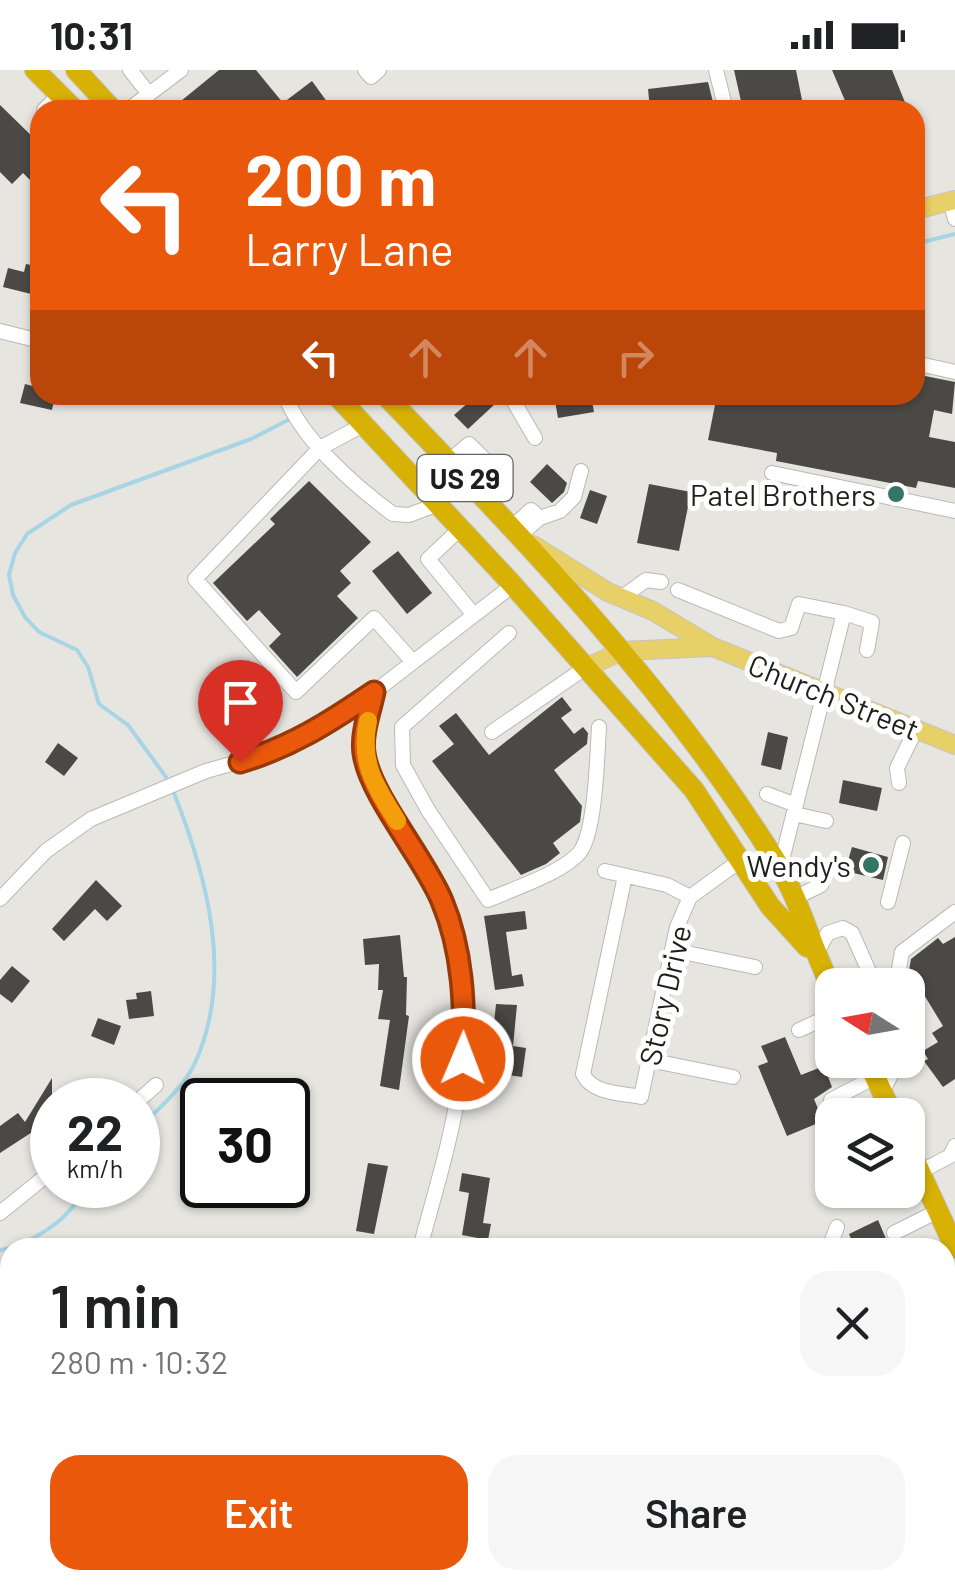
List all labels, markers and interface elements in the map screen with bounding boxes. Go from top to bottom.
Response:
text: 10:31 [50,12,133,58]
text: 200 m [245,136,436,220]
icon: left [80,140,210,270]
text: Larry Lane [245,221,454,275]
icon: left [293,330,348,385]
icon: ahead [398,330,453,385]
icon: ahead [503,330,558,385]
icon: right [608,330,663,385]
road number: US 29 [418,455,512,501]
place label: Patel Brothers [690,476,876,512]
marker: Patel Brothers [885,483,907,505]
street label: Church Street [743,645,925,747]
pin [198,660,283,763]
icon: arrive [213,675,268,730]
place label: Wendy's [746,847,851,883]
marker: Wendy's [860,854,882,876]
street label: Story Drive [630,921,698,1069]
north arrow [815,968,925,1078]
map controls [815,968,925,1208]
position arrow [411,1007,515,1111]
speed limit sign: 30 [180,1078,310,1208]
button: layers [815,1098,925,1208]
text: 22 [67,1101,123,1161]
text: km/h [67,1153,123,1183]
text: 1 min [50,1268,181,1340]
button: close [800,1271,905,1376]
text: 280 m · 10:32 [50,1342,228,1380]
button: Exit [50,1455,468,1570]
button: Share [488,1455,905,1570]

